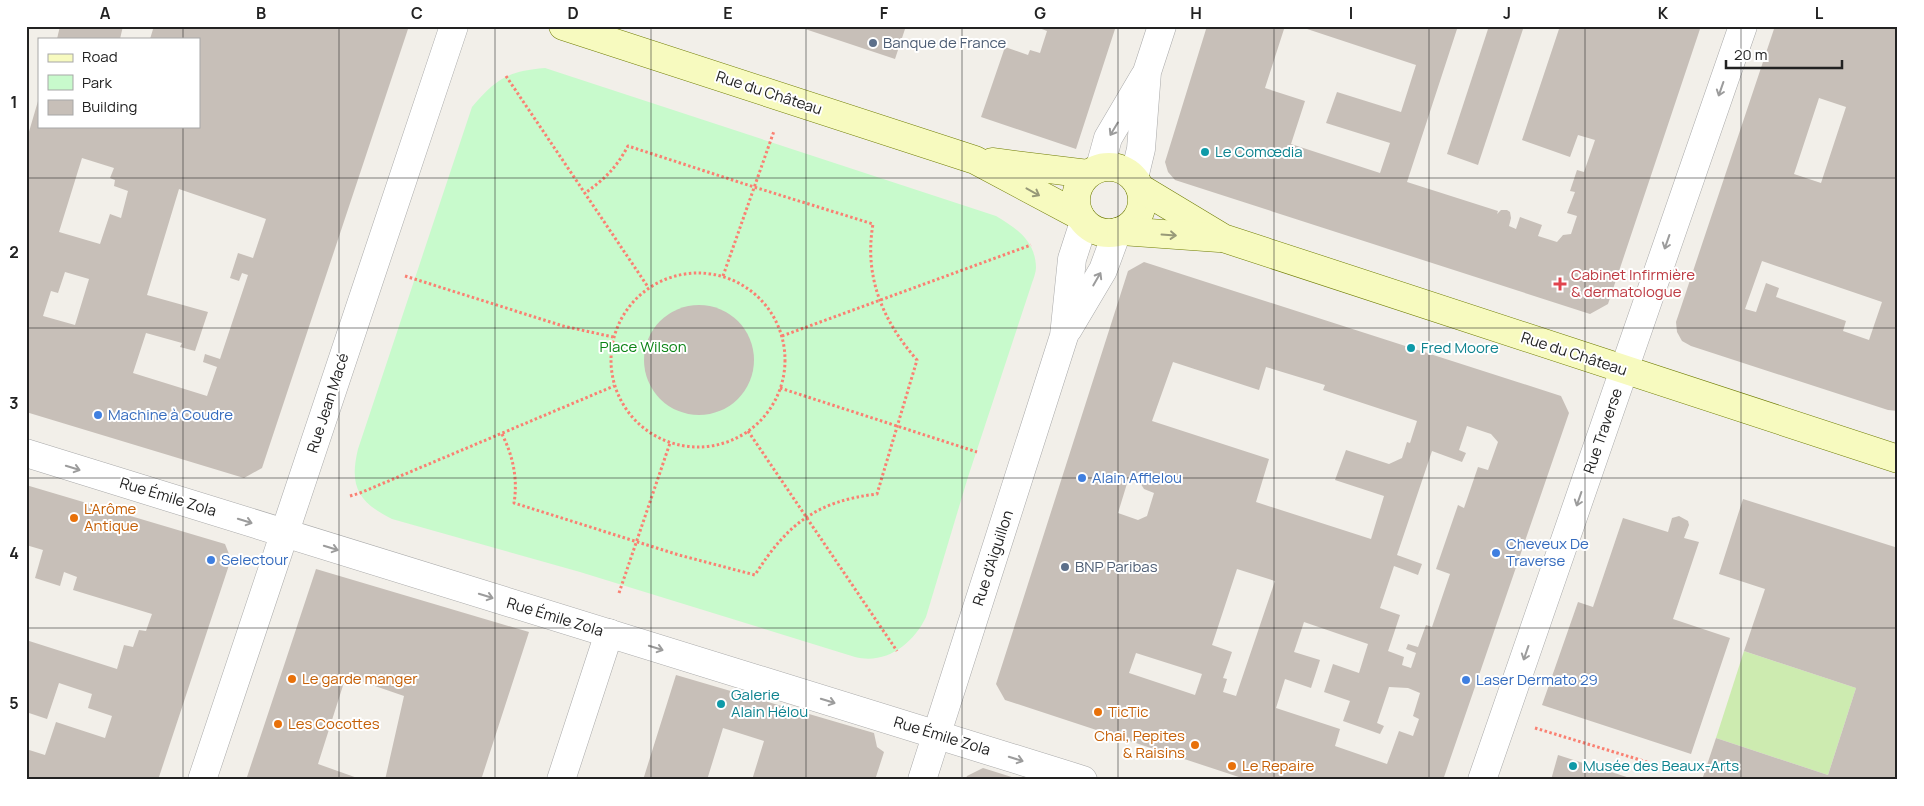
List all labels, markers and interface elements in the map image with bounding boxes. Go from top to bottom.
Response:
text: A [100,2,111,24]
text: B [256,2,266,24]
text: C [411,2,423,24]
text: D [567,2,579,24]
text: E [723,2,733,24]
text: F [880,2,889,24]
text: G [1034,2,1046,24]
text: H [1190,2,1202,24]
text: I [1349,2,1353,24]
text: J [1503,2,1511,24]
text: K [1658,2,1669,24]
text: L [1815,2,1824,24]
place label: Banque de France [883,32,1007,53]
marker: Banque de France [867,37,879,49]
legend [38,38,200,128]
scale bar [1726,38,1843,70]
text: 20 m [1734,44,1767,65]
text: Road [82,46,118,67]
street label: Rue du Château [713,65,825,120]
text: Park [82,72,112,93]
one-way arrow [1716,81,1725,96]
text: 1 [10,91,18,113]
text: Building [82,96,137,117]
one-way arrow [1108,121,1118,135]
place label: Le Comœdia [1215,141,1303,162]
marker: Le Comœdia [1199,146,1211,158]
one-way arrow [1026,187,1041,197]
one-way arrow [1161,230,1177,239]
one-way arrow [1662,234,1671,249]
text: 2 [9,241,19,263]
place label: Cabinet Infirmière & dermatologue [1571,264,1695,302]
one-way arrow [1093,273,1103,287]
marker: Cabinet Infirmière & dermatologue [1553,277,1567,291]
street label: Rue du Château [1518,326,1630,381]
park label: Place Wilson [599,336,687,357]
place label: Fred Moore [1421,337,1499,358]
marker: Fred Moore [1405,342,1417,354]
street label: Rue Jean Macé [301,350,354,456]
street label: Rue Traverse [1578,385,1627,476]
text: 3 [9,392,19,414]
place label: Machine à Coudre [108,404,233,425]
marker: Machine à Coudre [92,409,104,421]
one-way arrow [64,463,80,473]
place label: Alain Afflelou [1092,467,1182,488]
street label: Rue Émile Zola [117,472,219,521]
marker: Alain Afflelou [1076,472,1088,484]
one-way arrow [1574,491,1583,506]
place label: L'Arôme Antique [84,498,139,536]
street label: Rue d'Aiguillon [967,507,1018,608]
marker: L'Arôme Antique [68,512,80,524]
one-way arrow [236,516,252,526]
place label: Cheveux De Traverse [1506,533,1589,571]
text: 4 [9,542,19,564]
one-way arrow [323,543,339,553]
marker: Cheveux De Traverse [1490,547,1502,559]
place label: Selectour [221,549,289,570]
marker: Selectour [205,554,217,566]
place label: BNP Paribas [1075,556,1158,577]
marker: BNP Paribas [1059,561,1071,573]
one-way arrow [478,591,494,601]
street label: Rue Émile Zola [504,592,606,641]
one-way arrow [647,643,663,653]
one-way arrow [1521,644,1530,660]
place label: Le garde manger [302,668,418,689]
place label: Laser Dermato 29 [1476,669,1598,690]
marker: Le garde manger [286,673,298,685]
marker: Laser Dermato 29 [1460,674,1472,686]
place label: Galerie Alain Hélou [731,684,808,722]
text: 5 [9,692,19,714]
one-way arrow [819,697,835,706]
marker: Galerie Alain Hélou [715,698,727,710]
place label: TicTic [1108,701,1149,722]
marker: TicTic [1092,706,1104,718]
street label: Rue Émile Zola [891,711,993,760]
place label: Les Cocottes [288,713,380,734]
marker: Les Cocottes [272,718,284,730]
place label: Chai, Pepites & Raisins [1094,725,1185,763]
marker: Chai, Pepites & Raisins [1189,739,1201,751]
one-way arrow [1008,755,1024,764]
place label: Le Repaire [1242,755,1314,776]
place label: Musée des Beaux-Arts [1583,755,1739,776]
marker: Le Repaire [1226,760,1238,772]
marker: Musée des Beaux-Arts [1567,760,1579,772]

